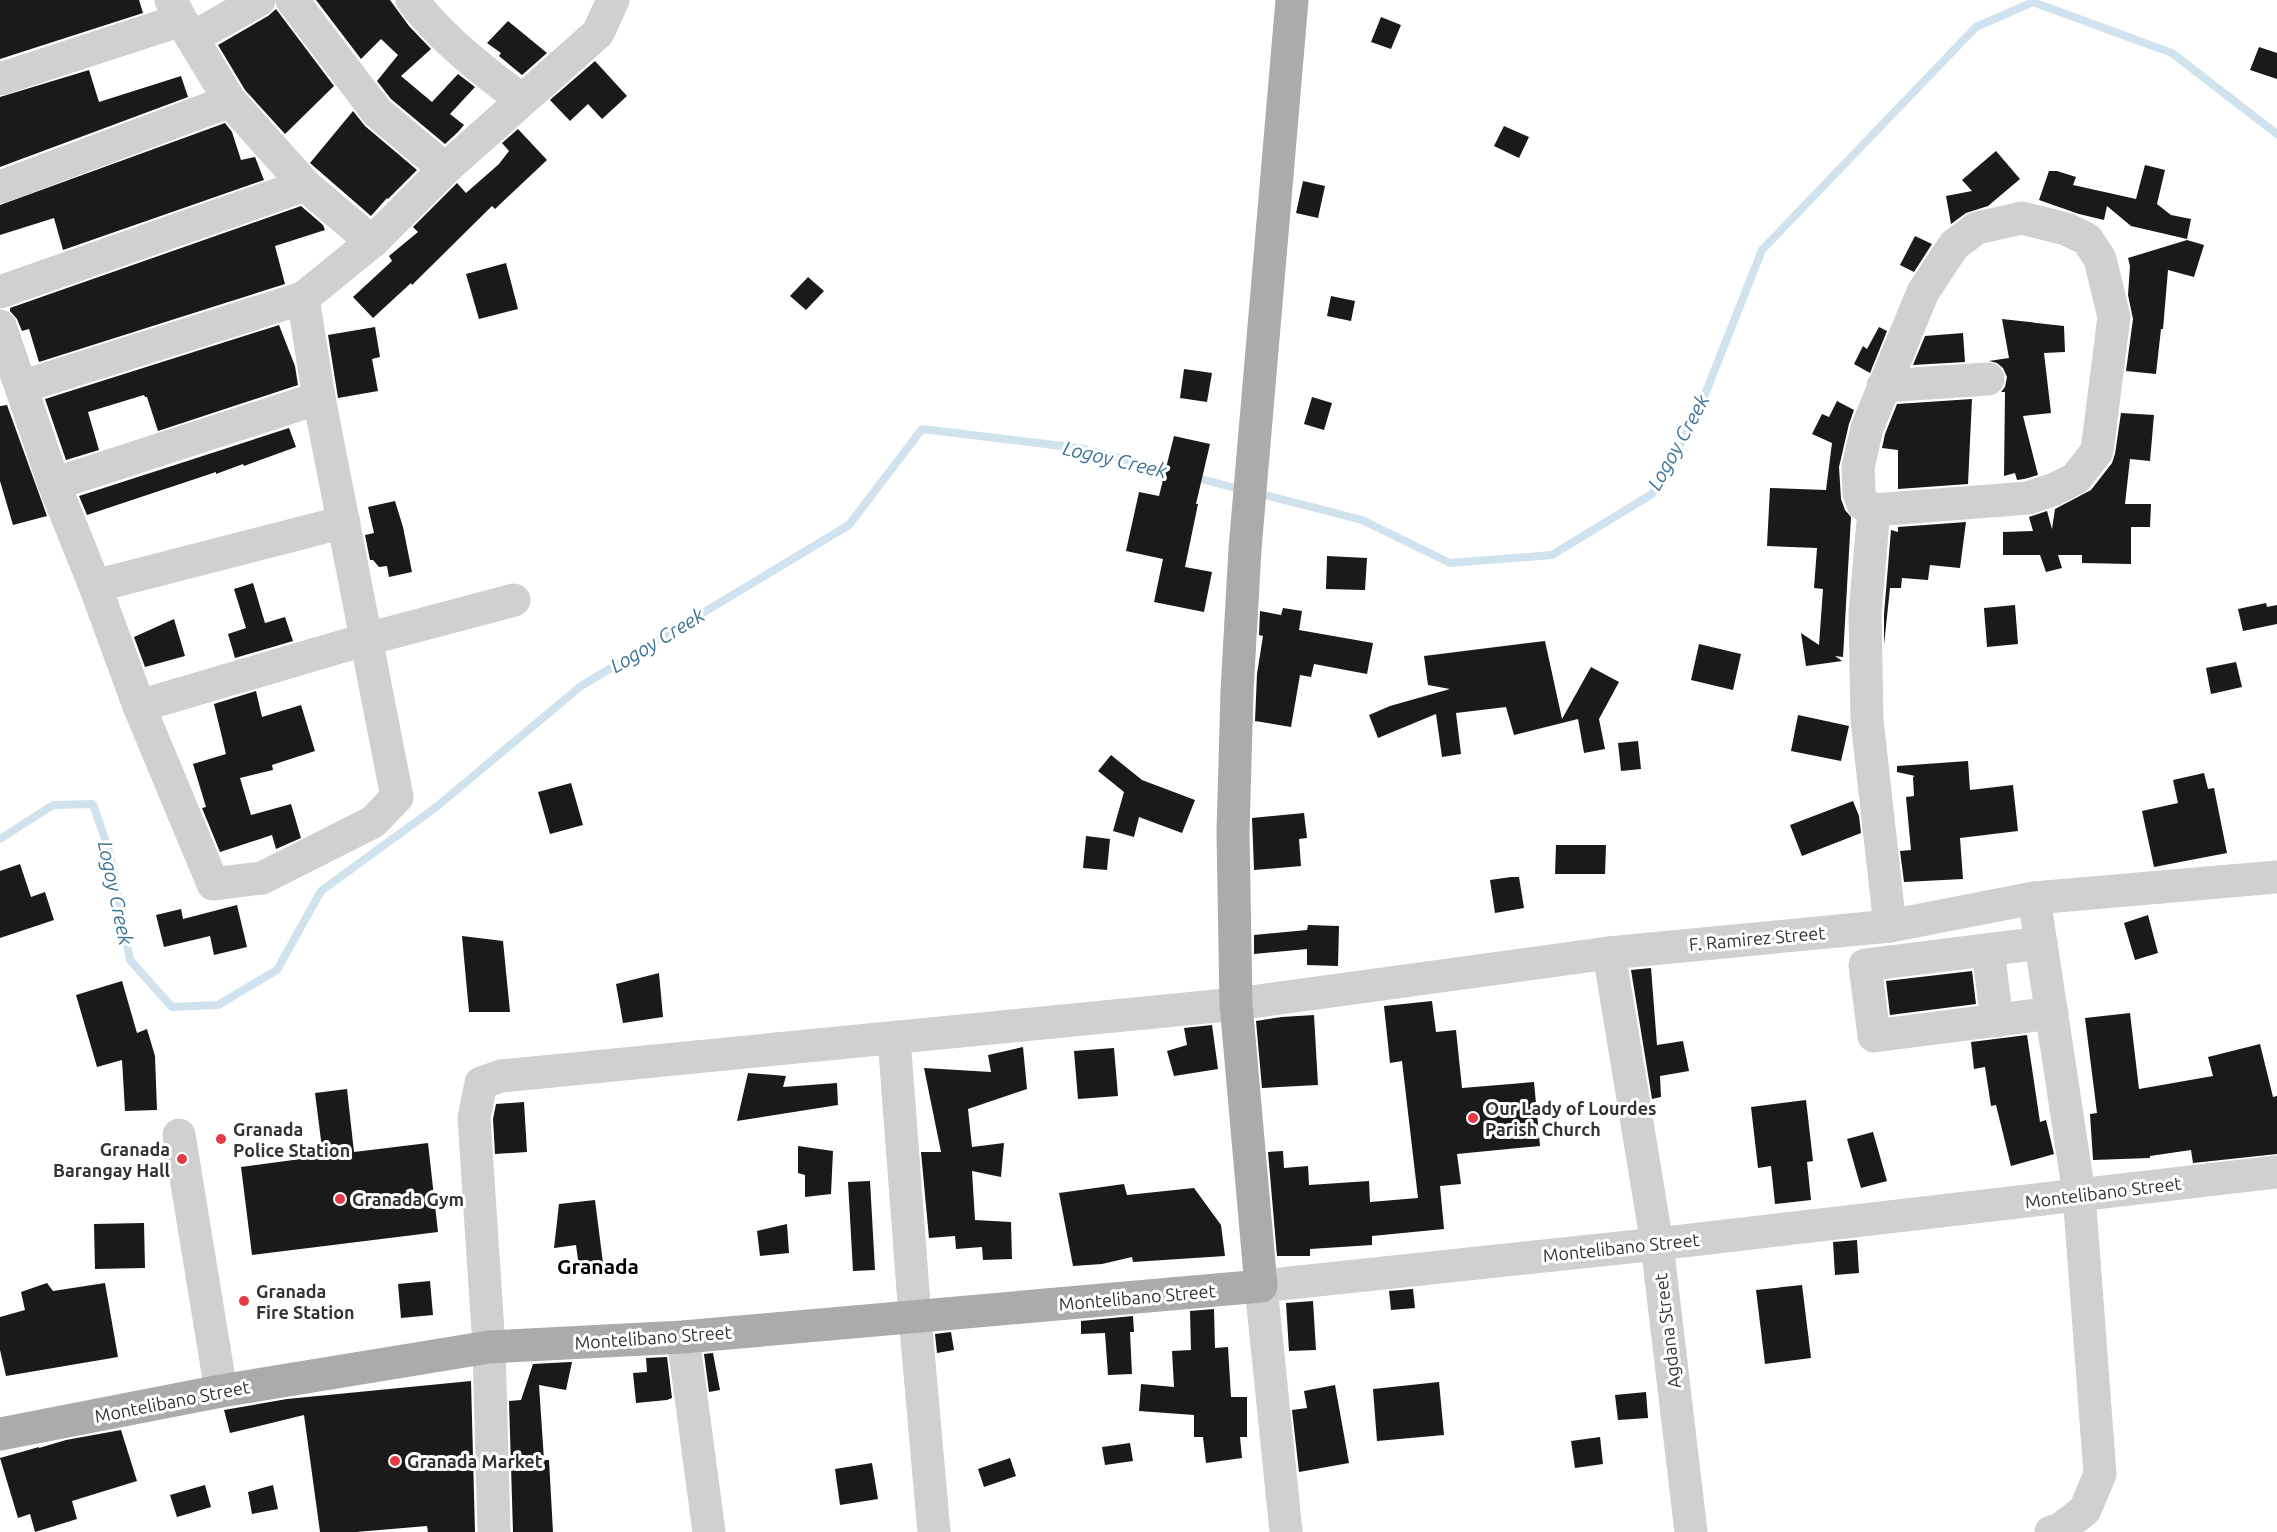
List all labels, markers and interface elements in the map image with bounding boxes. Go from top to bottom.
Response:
water label: Logoy Creek [1642,389,1714,494]
water label: Logoy Creek [1061,436,1170,482]
water label: Logoy Creek [606,602,709,677]
water label: Logoy Creek [94,839,138,948]
street label: F. Ramirez Street [1688,922,1826,954]
place label: Our Lady of Lourdes Parish Church [1485,1098,1657,1139]
marker: Our Lady of Lourdes Parish Church [1466,1111,1480,1125]
place label: Granada Police Station [233,1119,350,1160]
marker: Granada Police Station [214,1132,228,1146]
place label: Granada Barangay Hall [53,1139,171,1180]
marker: Granada Barangay Hall [175,1152,189,1166]
street label: Montelibano Street [2024,1172,2182,1212]
place label: Granada Gym [352,1189,464,1209]
marker: Granada Gym [333,1192,347,1206]
street label: Montelibano Street [1542,1229,1700,1265]
district label: Granada [557,1254,639,1278]
street label: Agdana Street [1650,1272,1684,1390]
street label: Montelibano Street [1058,1280,1216,1314]
place label: Granada Fire Station [256,1281,355,1322]
marker: Granada Fire Station [237,1294,251,1308]
street label: Montelibano Street [574,1322,732,1352]
street label: Montelibano Street [93,1376,251,1426]
place label: Granada Market [407,1451,543,1471]
marker: Granada Market [388,1454,402,1468]

